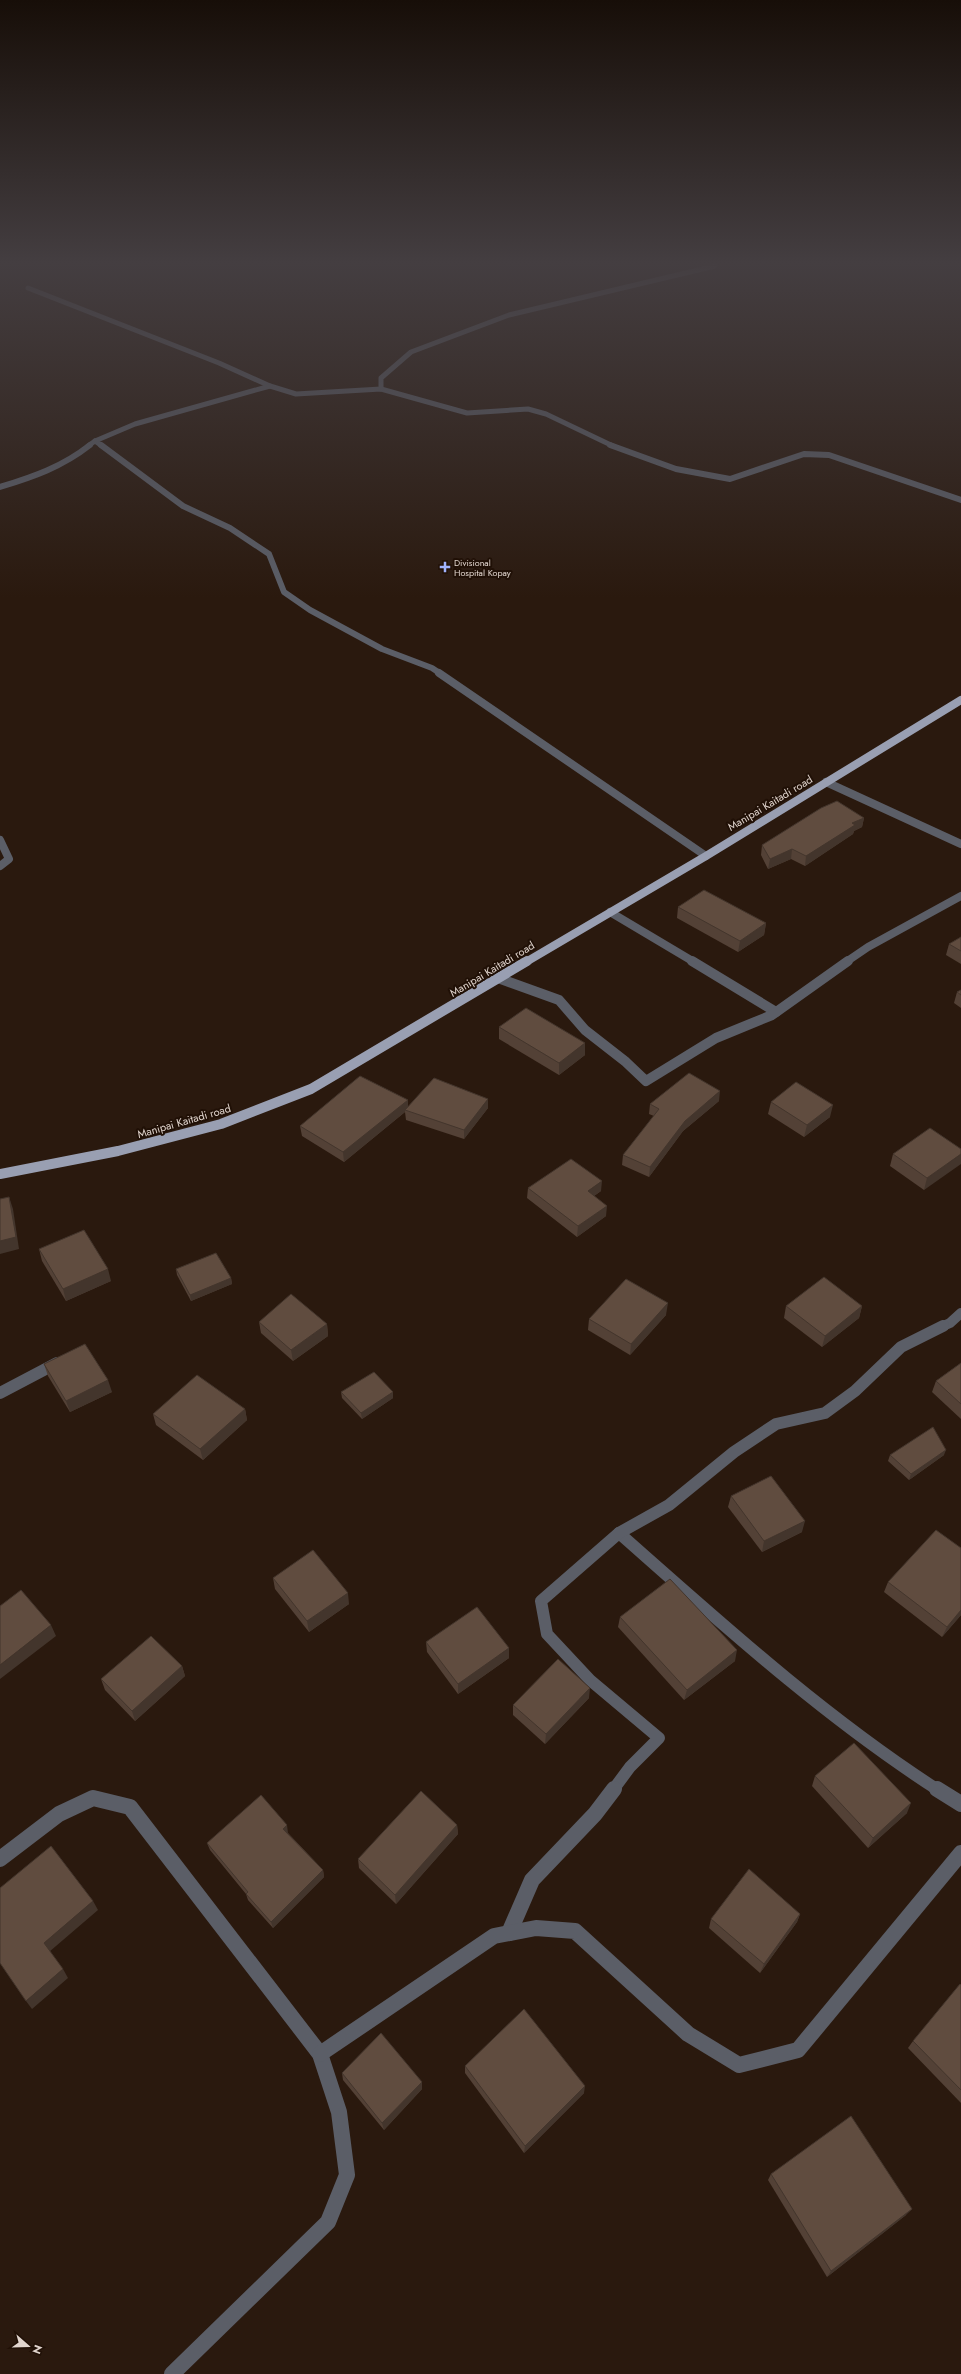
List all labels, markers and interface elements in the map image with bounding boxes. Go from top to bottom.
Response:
place label: Divisional Hospital Kopay [454,556,511,579]
marker: Divisional Hospital Kopay [439,561,451,573]
street label: Manipai Kaitadi road [725,771,815,835]
street label: Manipai Kaitadi road [447,937,537,1001]
street label: Manipai Kaitadi road [135,1100,233,1142]
north arrow [8,2326,48,2366]
text: N [28,2343,46,2356]

